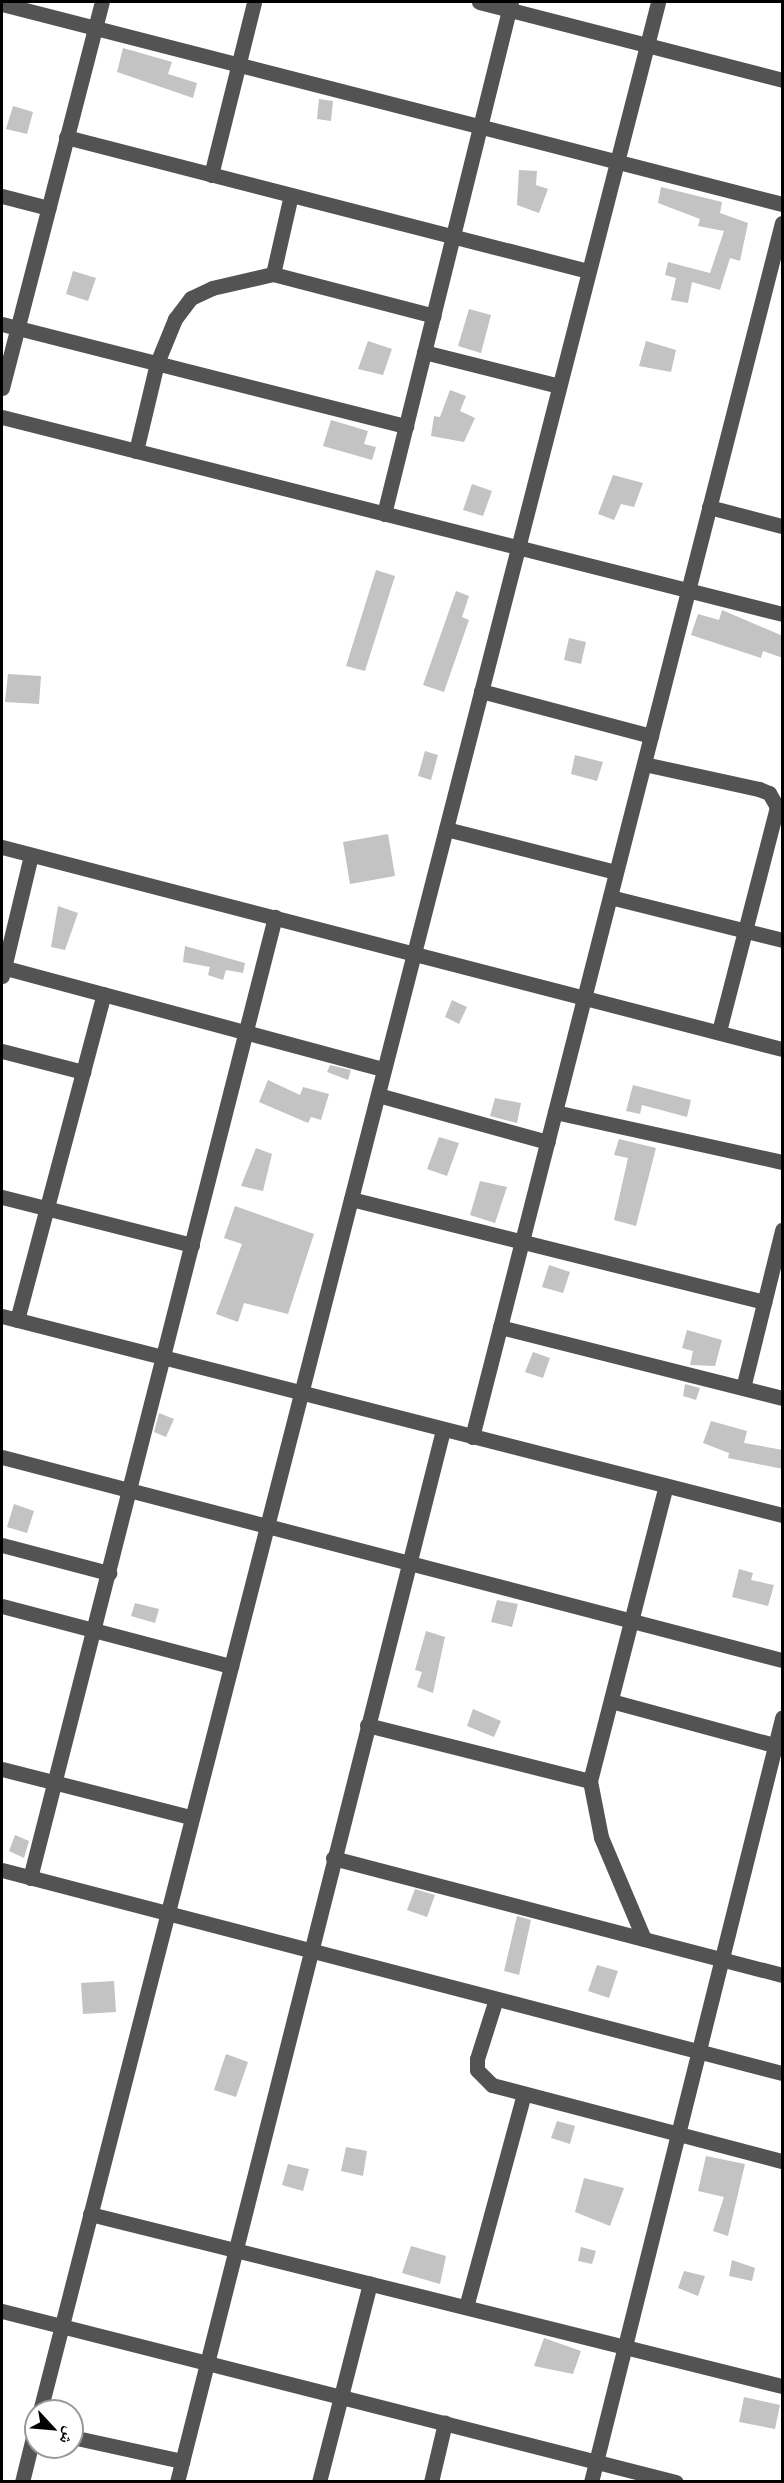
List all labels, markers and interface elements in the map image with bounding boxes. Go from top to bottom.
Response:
north arrow [24,2399,84,2459]
text: ش [56,2424,81,2448]

